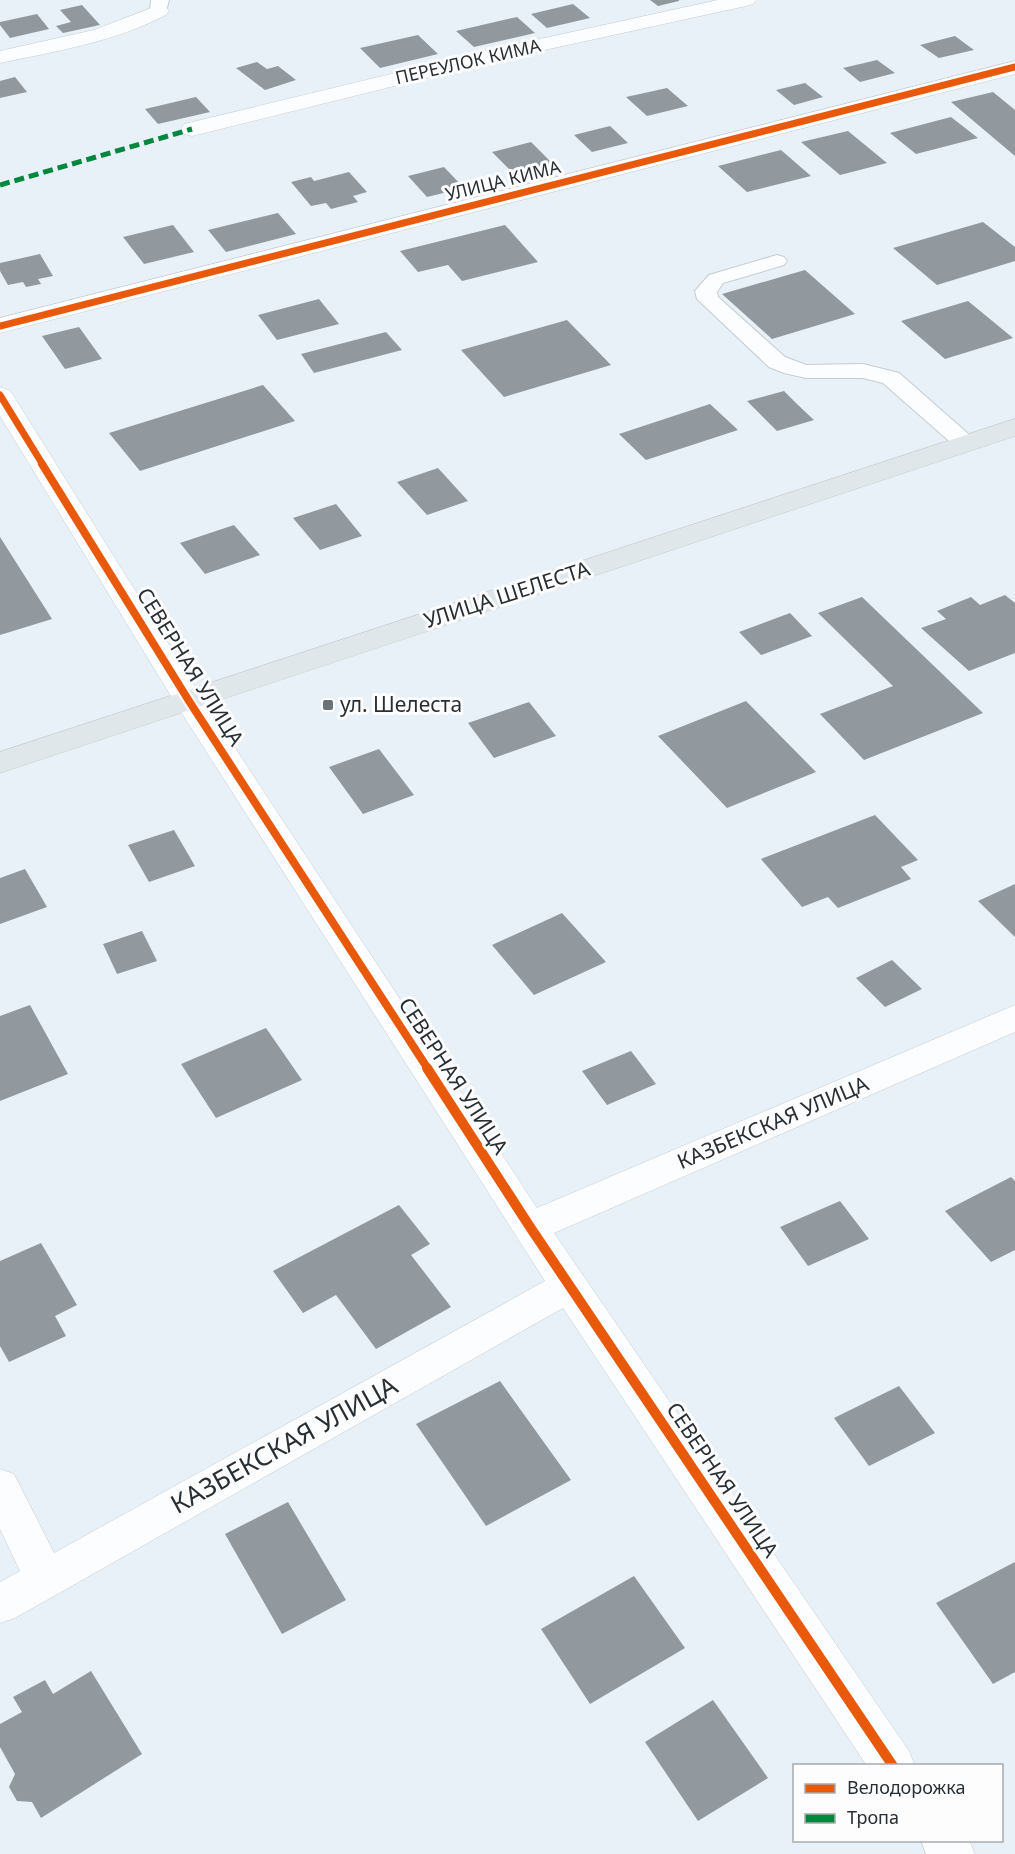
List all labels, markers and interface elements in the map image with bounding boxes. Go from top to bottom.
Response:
street label: ПЕРЕУЛОК КИМА [393,33,543,89]
street label: УЛИЦА КИМА [443,154,563,206]
street label: УЛИЦА ШЕЛЕСТА [420,554,594,634]
street label: СЕВЕРНАЯ УЛИЦА [131,582,251,751]
place label: ул. Шелеста [340,690,462,718]
marker: ул. Шелеста [321,698,335,712]
street label: СЕВЕРНАЯ УЛИЦА [393,992,515,1160]
street label: КАЗБЕКСКАЯ УЛИЦА [673,1069,873,1175]
street label: КАЗБЕКСКАЯ УЛИЦА [164,1367,404,1521]
street label: СЕВЕРНАЯ УЛИЦА [660,1396,786,1563]
legend [793,1764,1003,1842]
text: Велодорожка [847,1775,965,1799]
text: Тропа [847,1805,899,1829]

